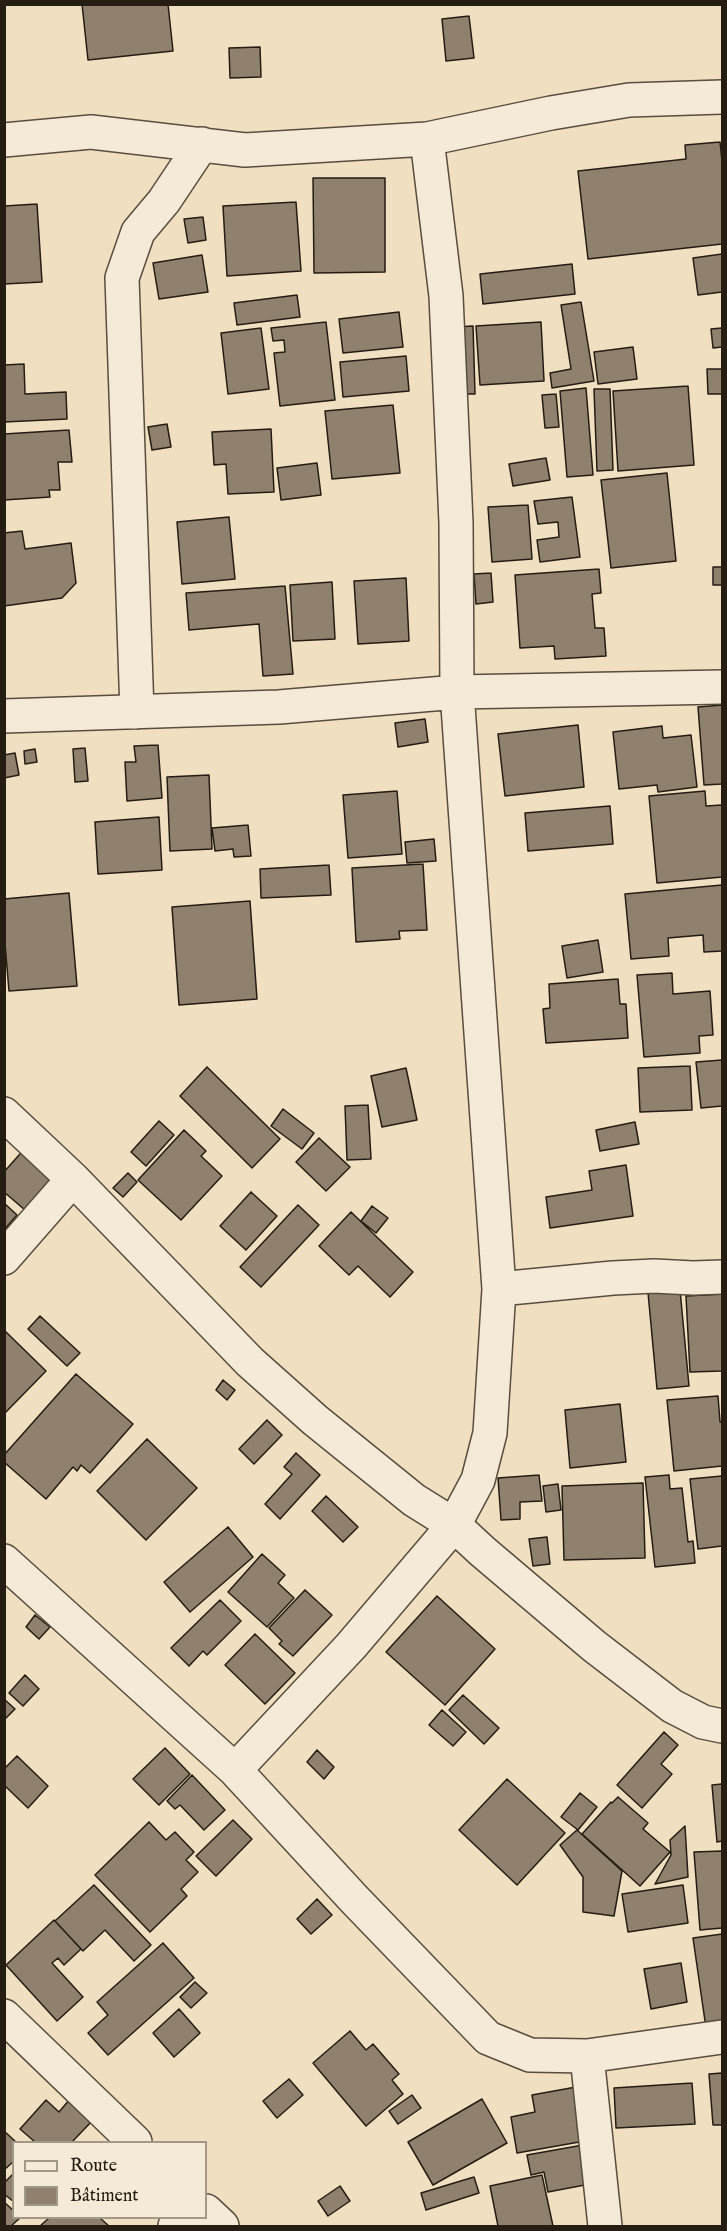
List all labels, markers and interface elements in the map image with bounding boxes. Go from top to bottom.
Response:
legend [12,2141,207,2219]
text: Route [70,2155,117,2178]
text: Bâtiment [70,2185,139,2208]

